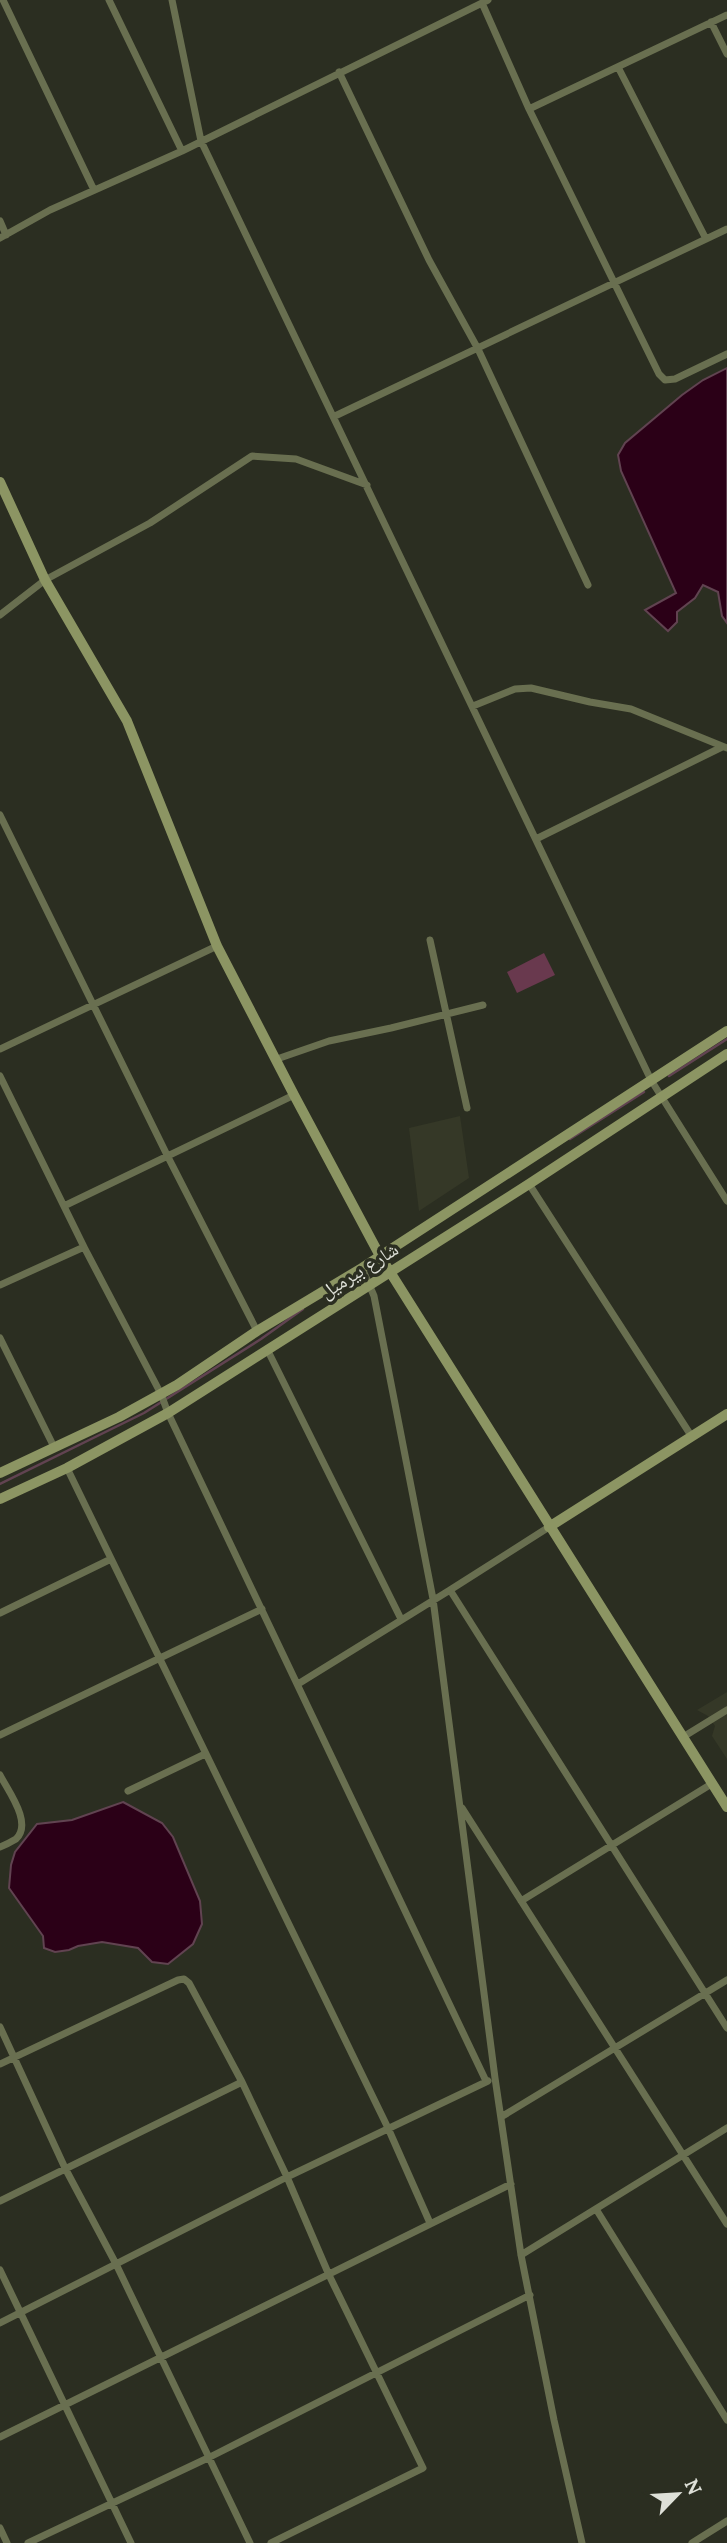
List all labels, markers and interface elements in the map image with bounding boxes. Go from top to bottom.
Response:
street label: شارع بيرميل [315,1237,403,1303]
north arrow [643,2459,713,2529]
text: N [679,2475,708,2499]

